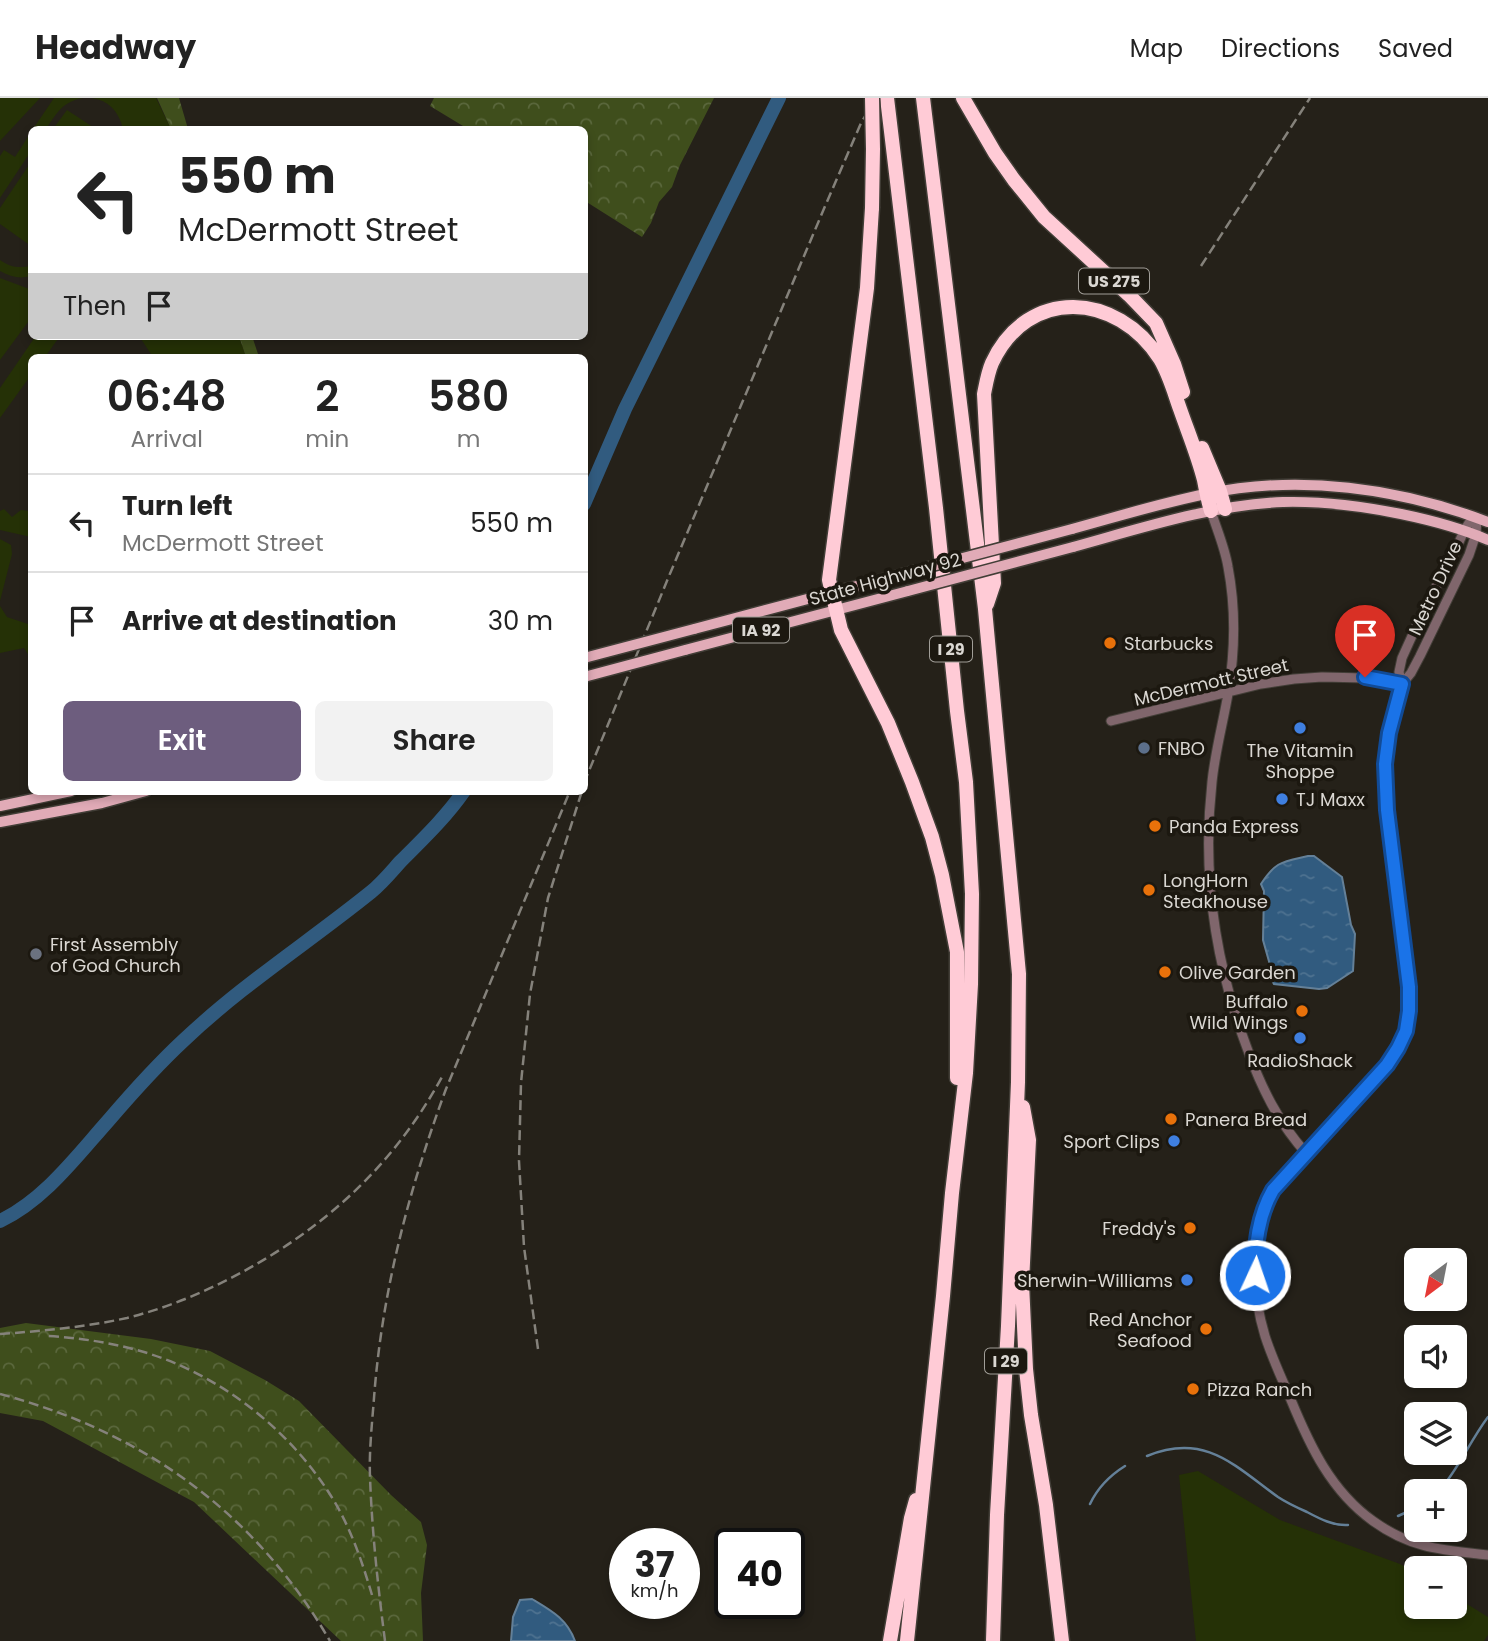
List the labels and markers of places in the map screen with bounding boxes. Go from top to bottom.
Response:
pin [1335,605,1395,677]
place label: Starbucks [1124,631,1213,656]
marker: Starbucks [1102,635,1118,651]
marker: The Vitamin Shoppe [1292,720,1308,736]
place label: FNBO [1158,736,1205,761]
place label: The Vitamin Shoppe [1246,738,1354,784]
marker: FNBO [1136,740,1152,756]
place label: TJ Maxx [1296,787,1365,812]
marker: TJ Maxx [1274,791,1290,807]
place label: Panda Express [1169,814,1299,839]
marker: Panda Express [1147,818,1163,834]
place label: LongHorn Steakhouse [1163,868,1268,914]
marker: LongHorn Steakhouse [1141,882,1157,898]
place label: First Assembly of God Church [50,932,181,978]
marker: First Assembly of God Church [28,946,44,962]
place label: Olive Garden [1179,960,1296,985]
marker: Olive Garden [1157,964,1173,980]
place label: Buffalo Wild Wings [1190,989,1288,1035]
marker: Buffalo Wild Wings [1294,1003,1310,1019]
marker: RadioShack [1292,1030,1308,1046]
place label: RadioShack [1247,1048,1354,1073]
place label: Panera Bread [1185,1107,1307,1132]
marker: Panera Bread [1163,1111,1179,1127]
place label: Sport Clips [1063,1129,1160,1154]
marker: Sport Clips [1166,1133,1182,1149]
place label: Freddy's [1102,1216,1176,1241]
marker: Freddy's [1182,1220,1198,1236]
place label: Sherwin-Williams [1017,1268,1173,1293]
marker: Sherwin-Williams [1179,1272,1195,1288]
place label: Red Anchor Seafood [1089,1307,1192,1353]
marker: Red Anchor Seafood [1198,1321,1214,1337]
place label: Pizza Ranch [1207,1377,1312,1402]
marker: Pizza Ranch [1185,1381,1201,1397]

